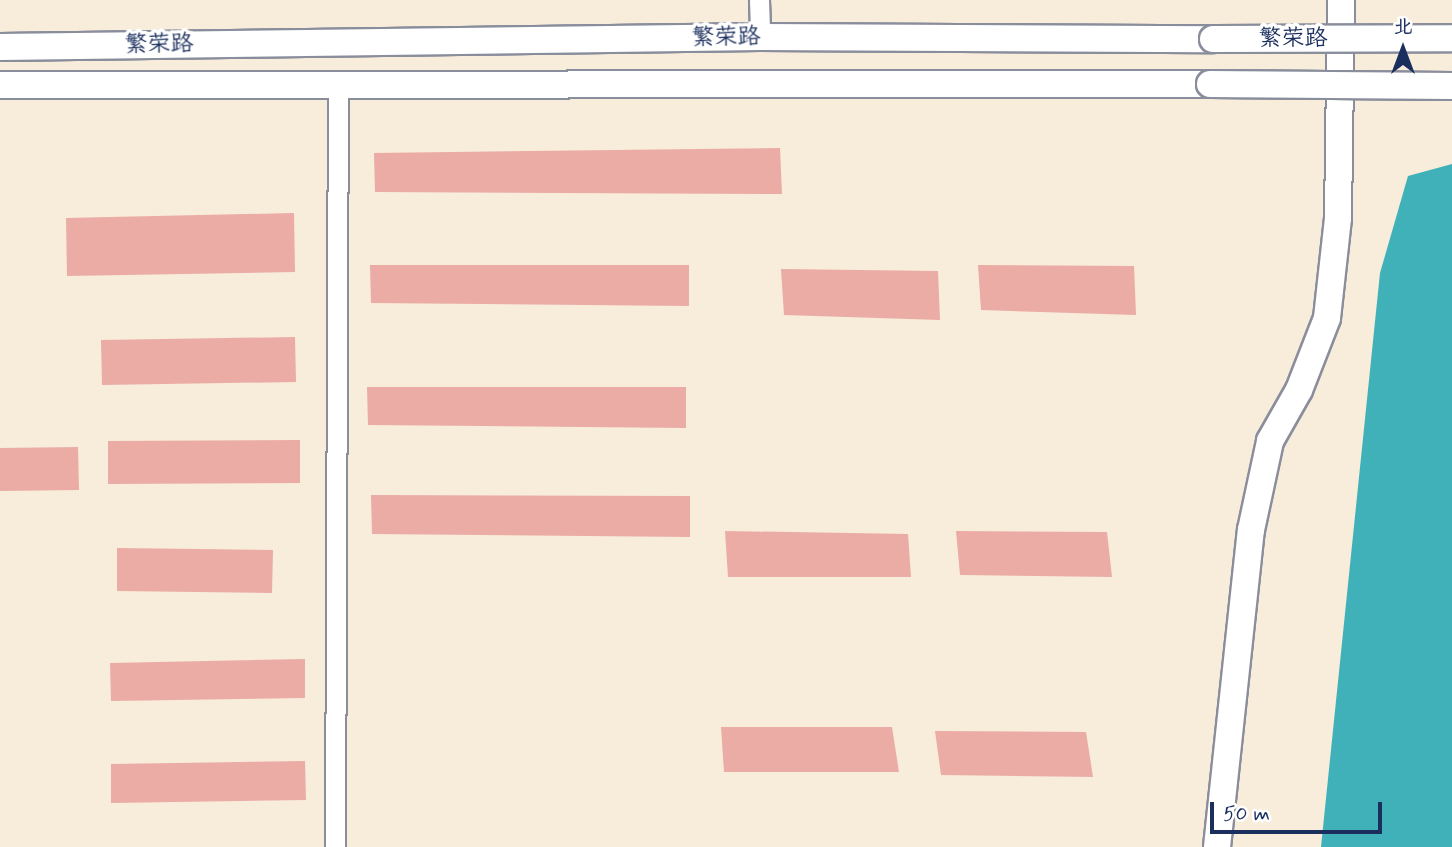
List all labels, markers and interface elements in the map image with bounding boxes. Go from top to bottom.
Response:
north arrow [1368,14,1438,84]
text: 北 [1393,15,1413,40]
street label: 繁荣路 [691,24,761,52]
street label: 繁荣路 [1259,25,1327,53]
street label: 繁荣路 [124,31,194,59]
scale bar [1214,788,1386,832]
text: 50 m [1223,800,1270,828]

